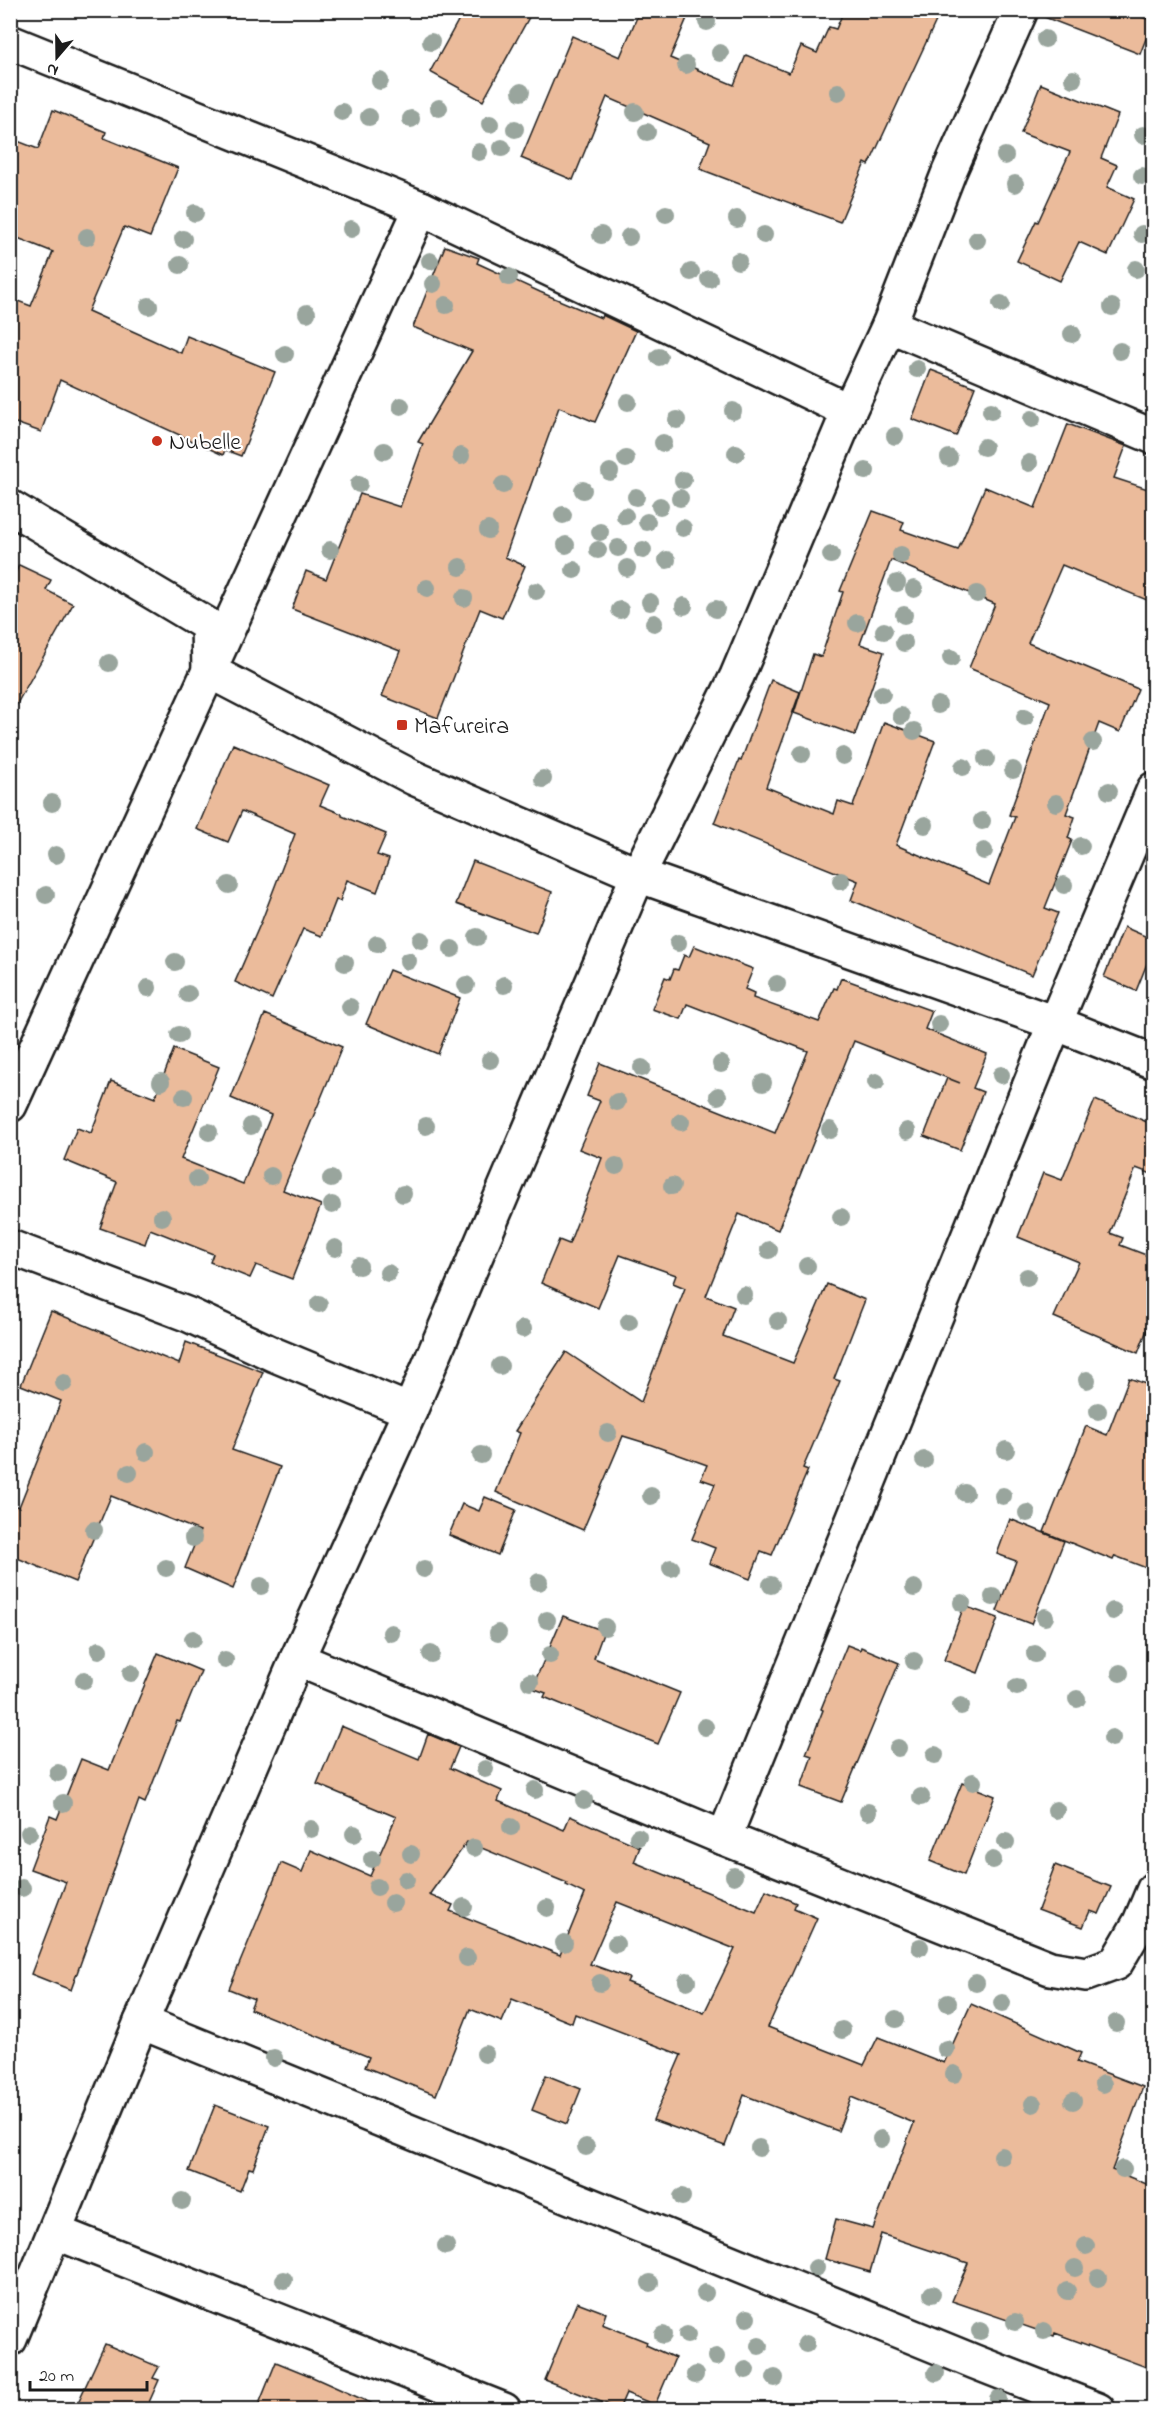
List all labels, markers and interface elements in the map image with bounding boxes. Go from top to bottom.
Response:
north arrow [27,27,87,87]
text: N [43,56,62,82]
place label: Nubelle [169,426,241,461]
marker: Nubelle [150,434,164,448]
place label: Mafureira [414,710,509,745]
marker: Mafureira [395,718,409,732]
scale bar [30,2354,147,2392]
text: 20 m [39,2364,74,2390]

